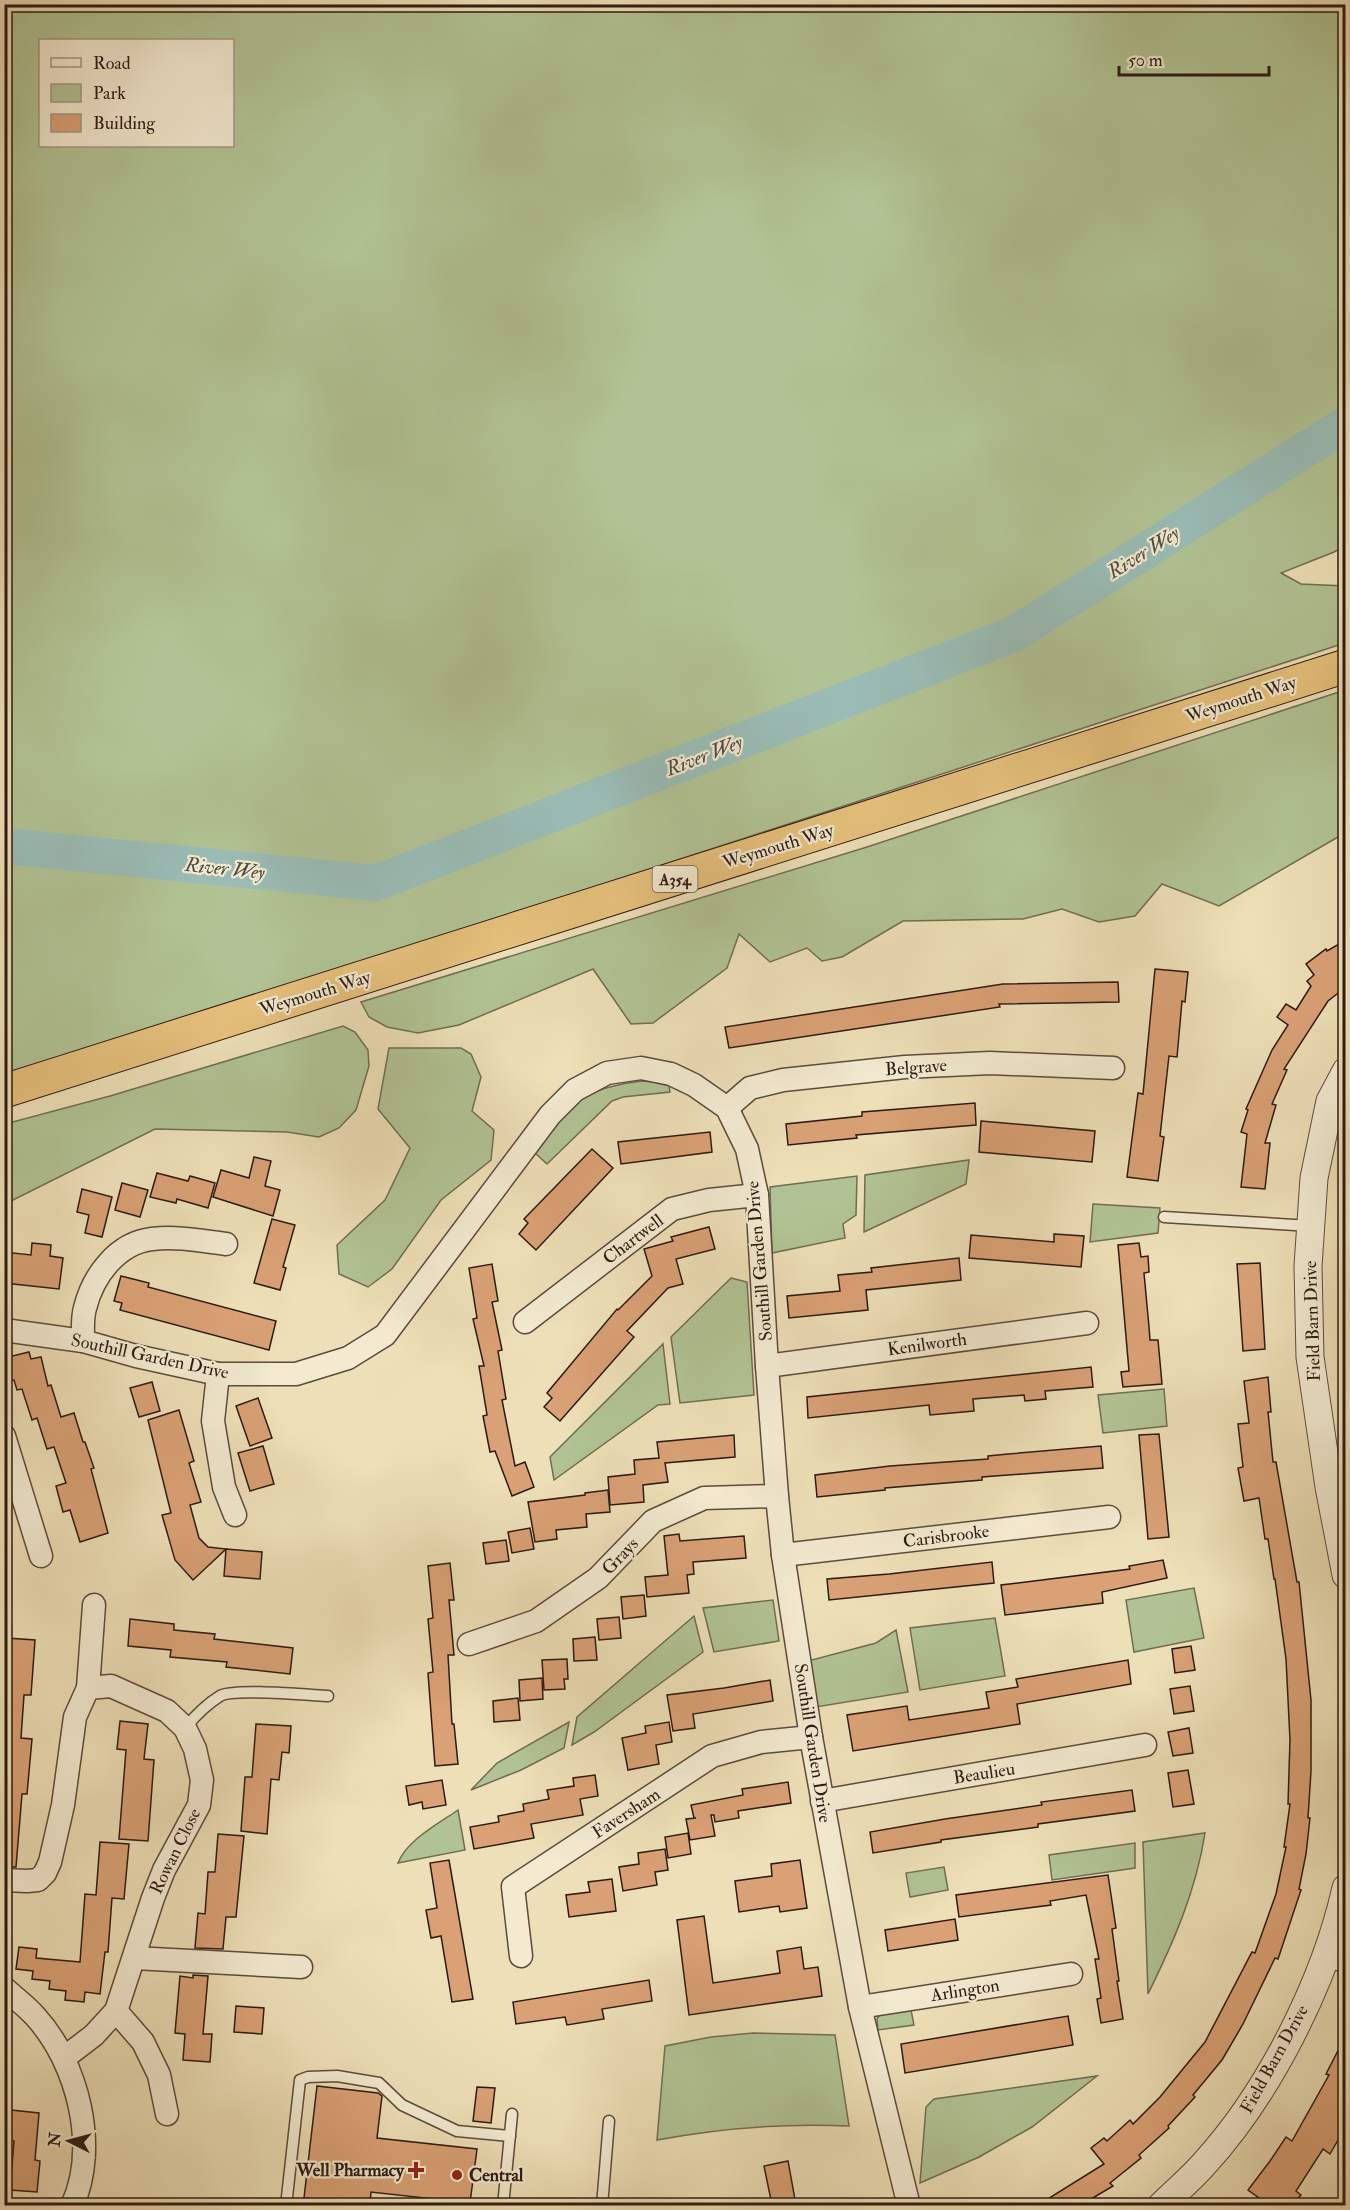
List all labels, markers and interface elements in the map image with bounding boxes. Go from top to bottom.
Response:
legend [39,39,234,147]
scale bar [1119,39,1269,77]
text: 50 m [1128,49,1163,72]
text: Road [93,52,131,75]
text: Park [93,82,126,105]
text: Building [93,112,156,135]
water label: River Wey [1102,520,1184,585]
street label: Weymouth Way [1182,670,1300,728]
water label: River Wey [661,729,746,782]
street label: Weymouth Way [719,818,837,875]
water label: River Wey [183,852,266,885]
road number: A354 [652,866,698,892]
street label: Weymouth Way [256,965,374,1022]
street label: Belgrave [884,1054,948,1081]
street label: Southill Garden Drive [741,1179,778,1342]
street label: Chartwell [598,1209,669,1270]
street label: Field Barn Drive [1299,1260,1326,1382]
street label: Kenilworth [886,1327,969,1361]
street label: Southill Garden Drive [69,1329,231,1385]
street label: Carisbrooke [902,1520,991,1553]
street label: Grays [597,1533,644,1580]
street label: Southill Garden Drive [789,1662,837,1825]
street label: Beaulieu [952,1757,1017,1790]
street label: Faversham [588,1783,665,1844]
street label: Rowan Close [145,1804,206,1898]
street label: Arlington [928,1974,1001,2007]
street label: Field Barn Drive [1235,2000,1314,2118]
north arrow [39,2111,99,2171]
text: N [44,2131,66,2149]
place label: Well Pharmacy [295,2159,405,2182]
marker: Well Pharmacy [409,2163,423,2177]
place label: Central [469,2164,524,2187]
marker: Central [450,2168,464,2182]

